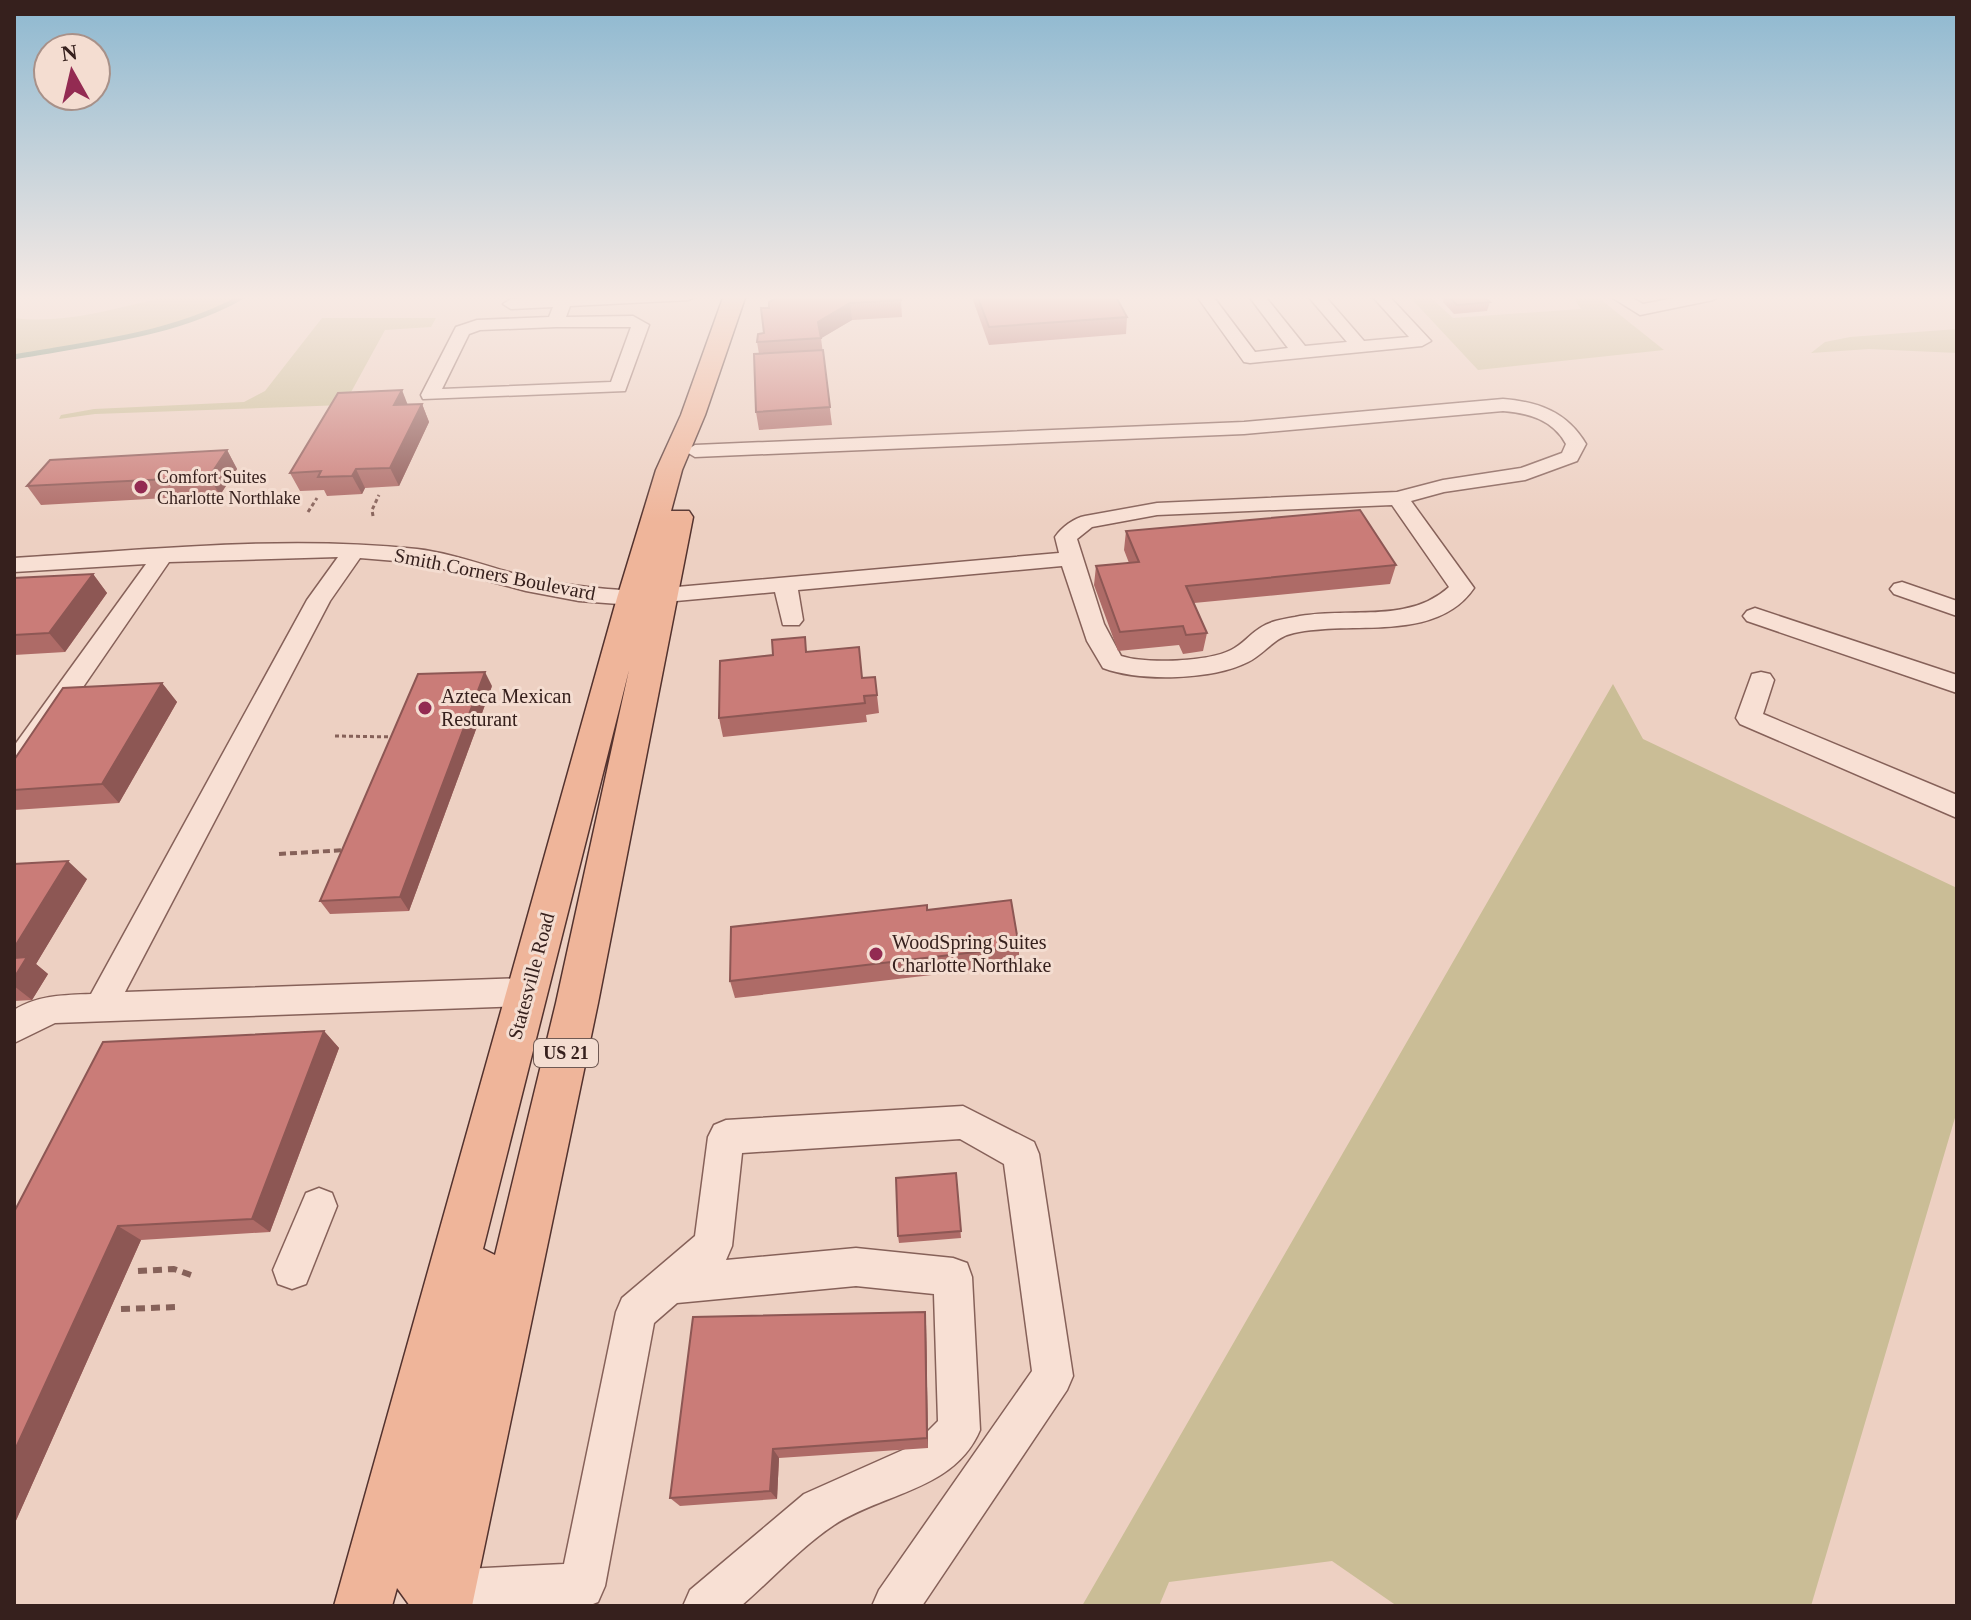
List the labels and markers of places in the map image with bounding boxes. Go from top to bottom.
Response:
place label: Comfort Suites Charlotte Northlake [157,467,300,508]
marker: Comfort Suites Charlotte Northlake [132,478,150,496]
place label: Azteca Mexican Resturant [441,685,571,730]
marker: Azteca Mexican Resturant [416,699,434,717]
place label: WoodSpring Suites Charlotte Northlake [892,931,1052,976]
marker: WoodSpring Suites Charlotte Northlake [867,945,885,963]

